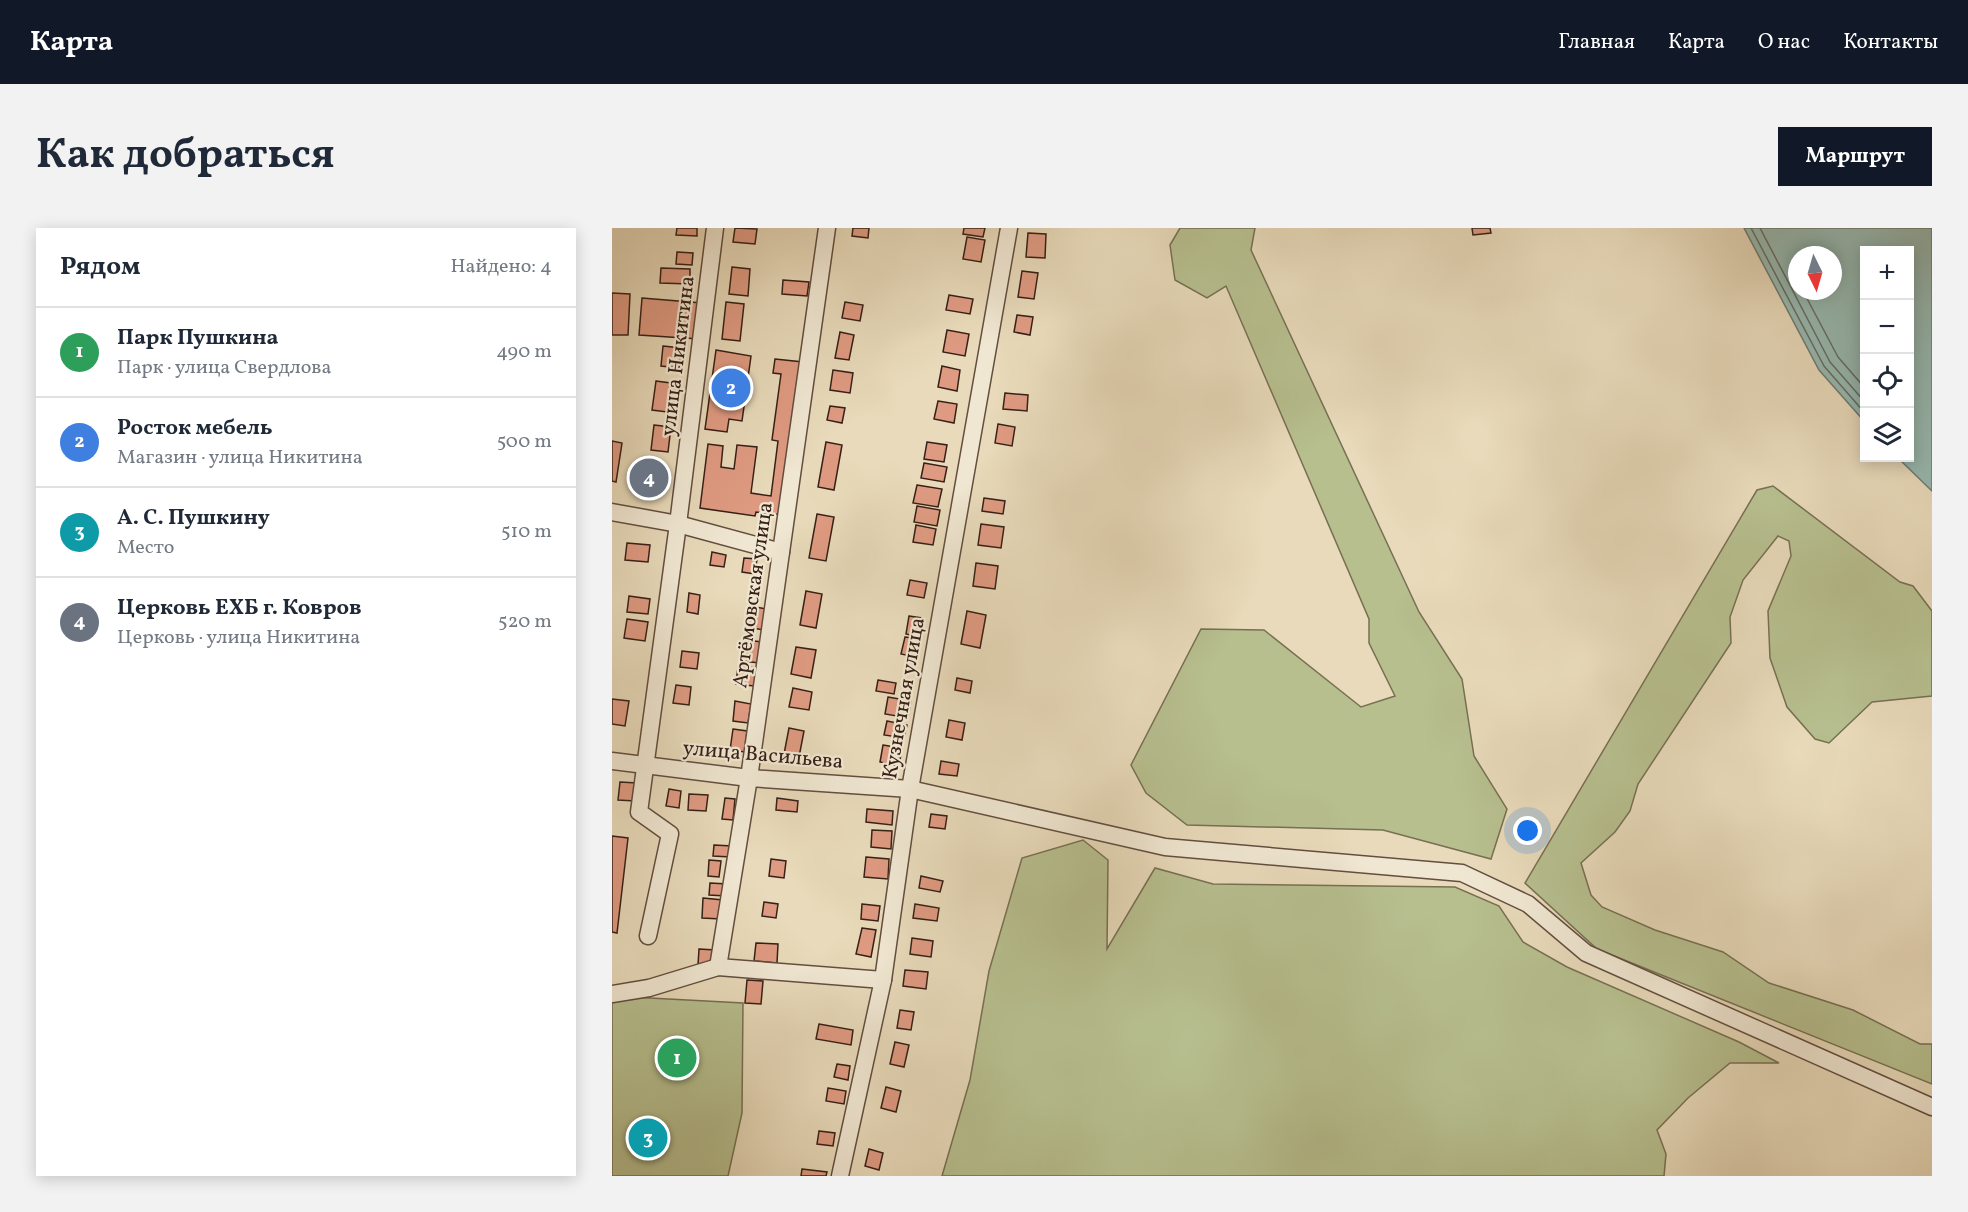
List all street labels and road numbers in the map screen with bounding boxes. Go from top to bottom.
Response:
street label: улица Никитина [654,274,703,438]
street label: Артёмовская улица [726,500,781,690]
street label: Кузнечная улица [876,615,933,781]
street label: улица Васильева [681,734,844,777]

